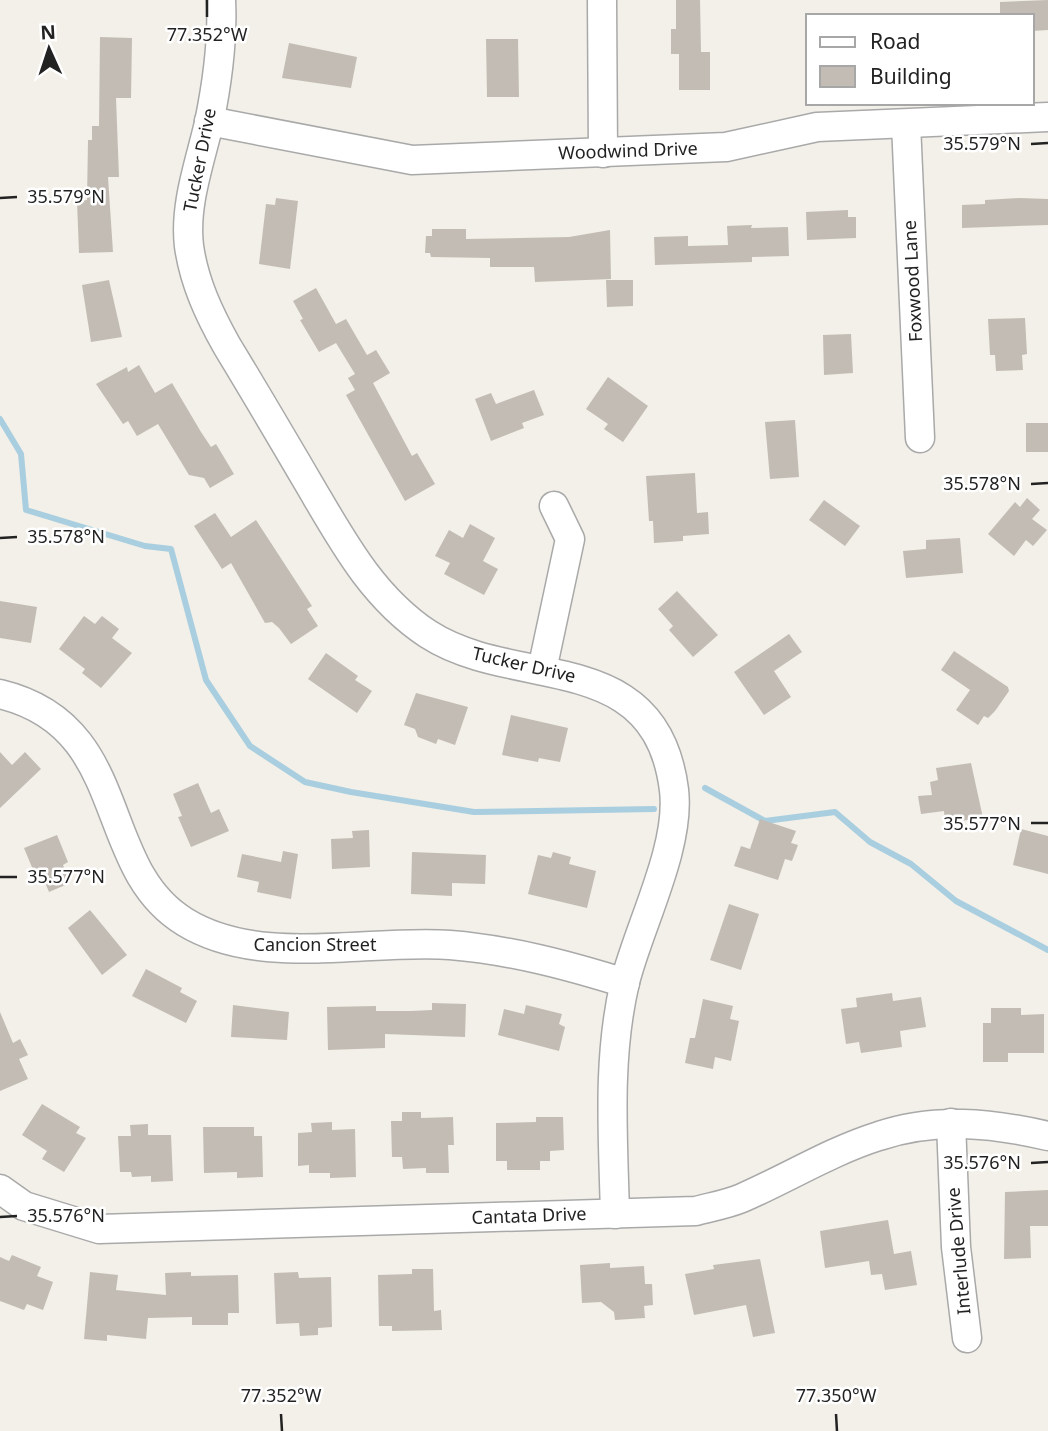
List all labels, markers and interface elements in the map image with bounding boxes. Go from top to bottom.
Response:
north arrow [14,14,84,84]
legend [806,14,1034,105]
text: N [40,19,57,45]
text: 77.352°W [167,22,248,46]
text: Road [870,27,920,55]
text: Building [870,62,952,90]
street label: Tucker Drive [177,106,221,214]
text: 35.579°N [943,131,1021,155]
street label: Woodwind Drive [558,136,698,164]
text: 35.579°N [27,184,105,208]
street label: Foxwood Lane [897,220,927,343]
text: 35.578°N [943,471,1021,495]
text: 35.578°N [27,524,105,548]
street label: Tucker Drive [470,640,578,688]
text: 35.577°N [943,811,1021,835]
text: 35.577°N [27,864,105,888]
street label: Cancion Street [254,932,377,956]
text: 35.576°N [943,1150,1021,1174]
street label: Interlude Drive [940,1187,976,1316]
street label: Cantata Drive [471,1201,587,1229]
text: 35.576°N [27,1203,105,1227]
text: 77.352°W [241,1383,322,1407]
text: 77.350°W [796,1383,877,1407]

